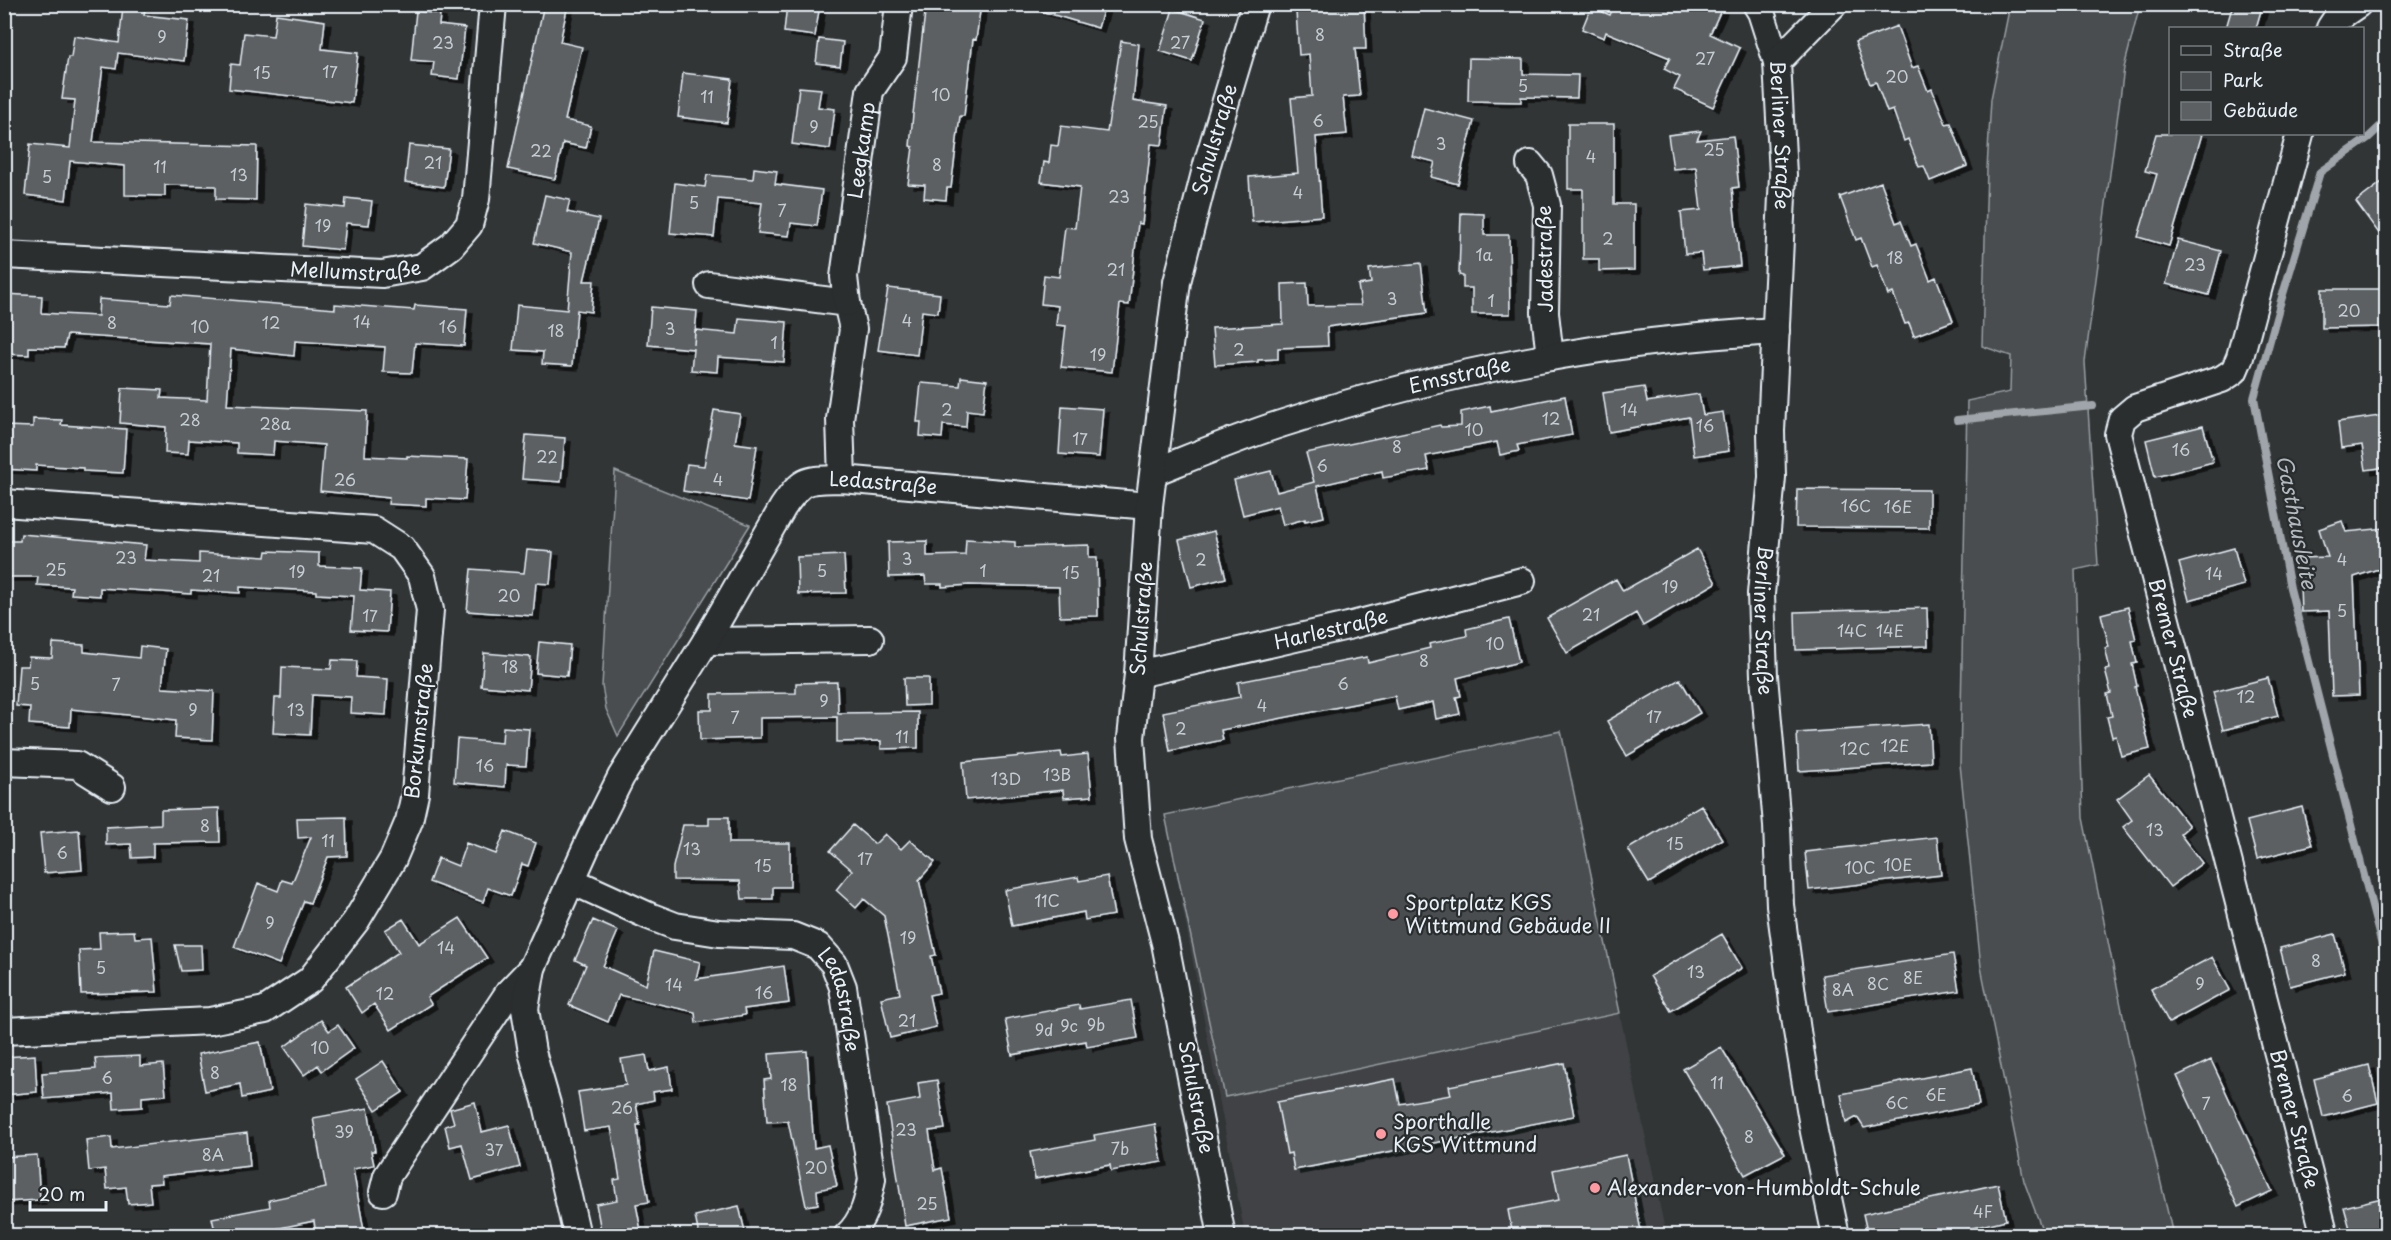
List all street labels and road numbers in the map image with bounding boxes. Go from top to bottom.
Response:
street label: Berliner Straße [1763,59,1799,211]
street label: Schulstraße [1184,80,1244,198]
street label: Leegkamp [839,100,882,201]
street label: Jadestraße [1528,205,1560,313]
street label: Mellumstraße [289,251,423,288]
street label: Emsstraße [1405,349,1513,401]
street label: Ledastraße [828,463,939,501]
street label: Berliner Straße [1747,544,1782,696]
street label: Schulstraße [1122,560,1159,677]
street label: Bremer Straße [2142,575,2207,721]
street label: Harlestraße [1271,600,1391,656]
street label: Borkumstraße [396,662,440,800]
street label: Ledastraße [811,940,869,1054]
street label: Schulstraße [1171,1038,1223,1156]
street label: Bremer Straße [2263,1045,2328,1192]

